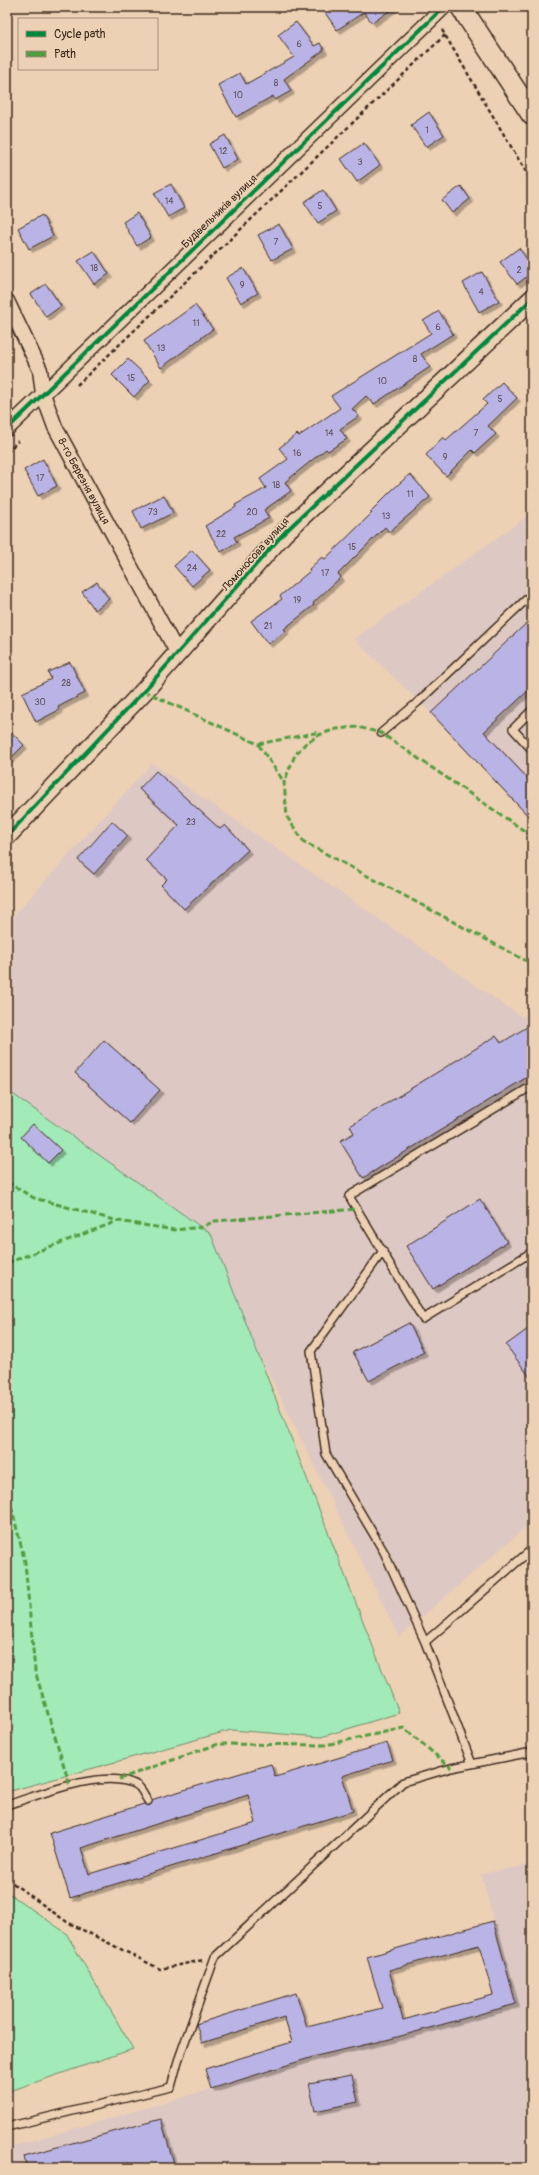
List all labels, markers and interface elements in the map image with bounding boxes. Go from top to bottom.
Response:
legend [18,18,158,70]
text: Cycle path [54,27,106,42]
house number: 6 [296,39,302,50]
text: Path [54,47,76,62]
house number: 8 [274,78,279,89]
house number: 10 [233,90,243,101]
house number: 1 [425,125,429,136]
house number: 12 [219,146,227,157]
house number: 3 [357,157,363,168]
street label: Будівельників вулиця [179,172,260,251]
house number: 14 [165,196,174,207]
house number: 5 [318,201,323,212]
house number: 7 [274,237,279,248]
house number: 18 [90,263,98,274]
house number: 2 [516,265,522,276]
house number: 9 [240,280,245,291]
house number: 4 [478,287,484,298]
house number: 11 [192,318,200,329]
house number: 6 [435,322,441,333]
house number: 13 [157,343,165,354]
house number: 8 [413,354,418,365]
house number: 15 [127,373,135,384]
house number: 10 [377,376,387,387]
house number: 5 [498,394,503,405]
house number: 14 [325,428,334,439]
house number: 7 [474,428,479,439]
street label: 8-го Березня вулиця [55,436,112,526]
house number: 16 [293,448,301,459]
house number: 9 [443,452,448,463]
house number: 17 [36,473,44,484]
house number: 18 [272,480,280,491]
house number: 11 [406,489,414,500]
house number: 73 [148,507,158,518]
house number: 20 [246,507,258,518]
house number: 13 [382,511,390,522]
street label: Ломоносова вулиця [218,515,292,594]
house number: 22 [216,529,226,540]
house number: 15 [348,542,356,553]
house number: 24 [187,563,198,574]
house number: 17 [321,568,329,579]
house number: 19 [293,595,301,606]
house number: 21 [264,621,272,632]
house number: 28 [61,678,71,689]
house number: 30 [34,697,46,708]
house number: 23 [186,817,196,828]

